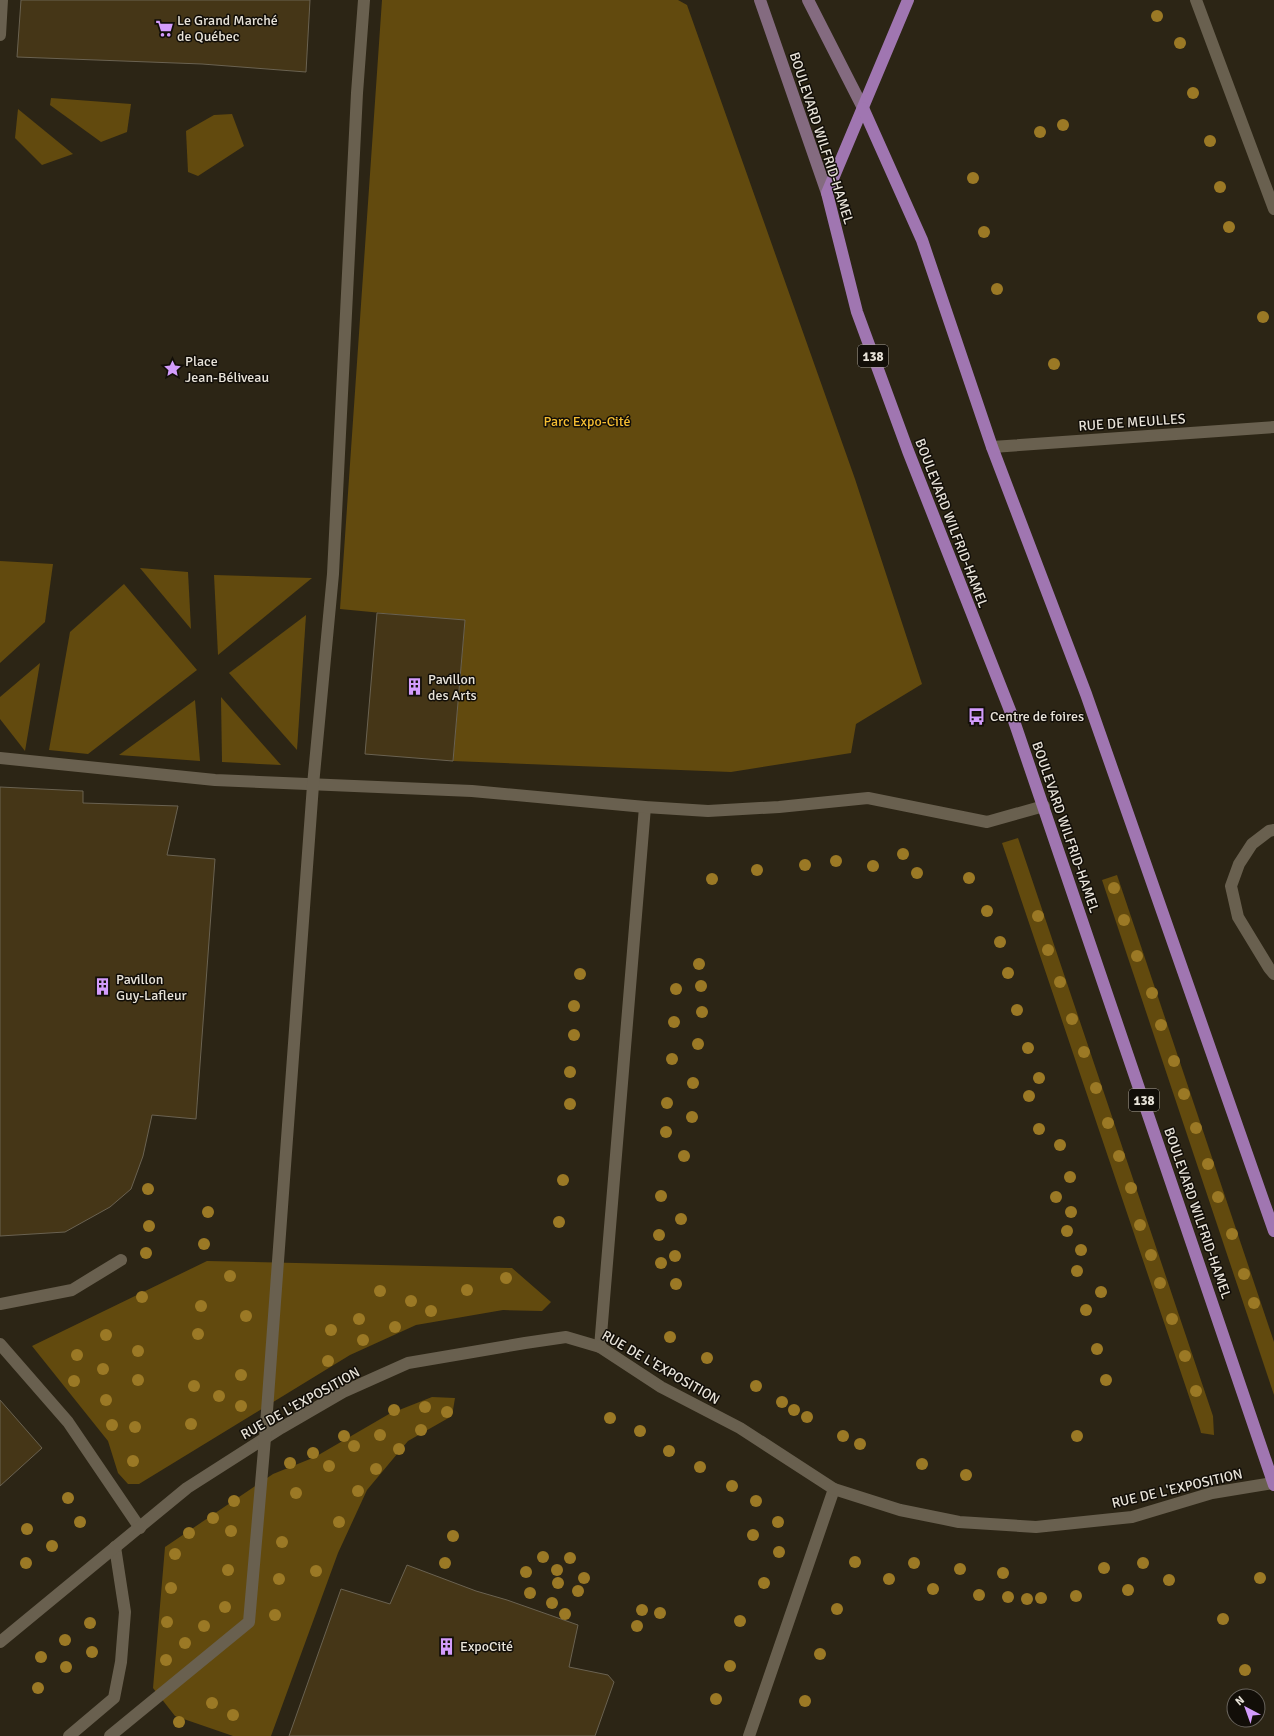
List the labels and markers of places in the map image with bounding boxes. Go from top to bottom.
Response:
place label: Le Grand Marché de Québec [177,12,278,45]
supermarket icon: Le Grand Marché de Québec [154,18,174,38]
place label: Place Jean-Béliveau [185,353,269,386]
place icon: Place Jean-Béliveau [162,359,182,379]
place label: Pavillon des Arts [428,671,477,704]
building icon: Pavillon des Arts [405,677,425,697]
bus stop icon: Centre de foires [967,706,987,726]
place label: Centre de foires [990,708,1084,725]
place label: Pavillon Guy-Lafleur [116,971,188,1004]
building icon: Pavillon Guy-Lafleur [93,977,113,997]
building icon: ExpoCité [437,1636,457,1656]
place label: ExpoCité [460,1638,513,1655]

